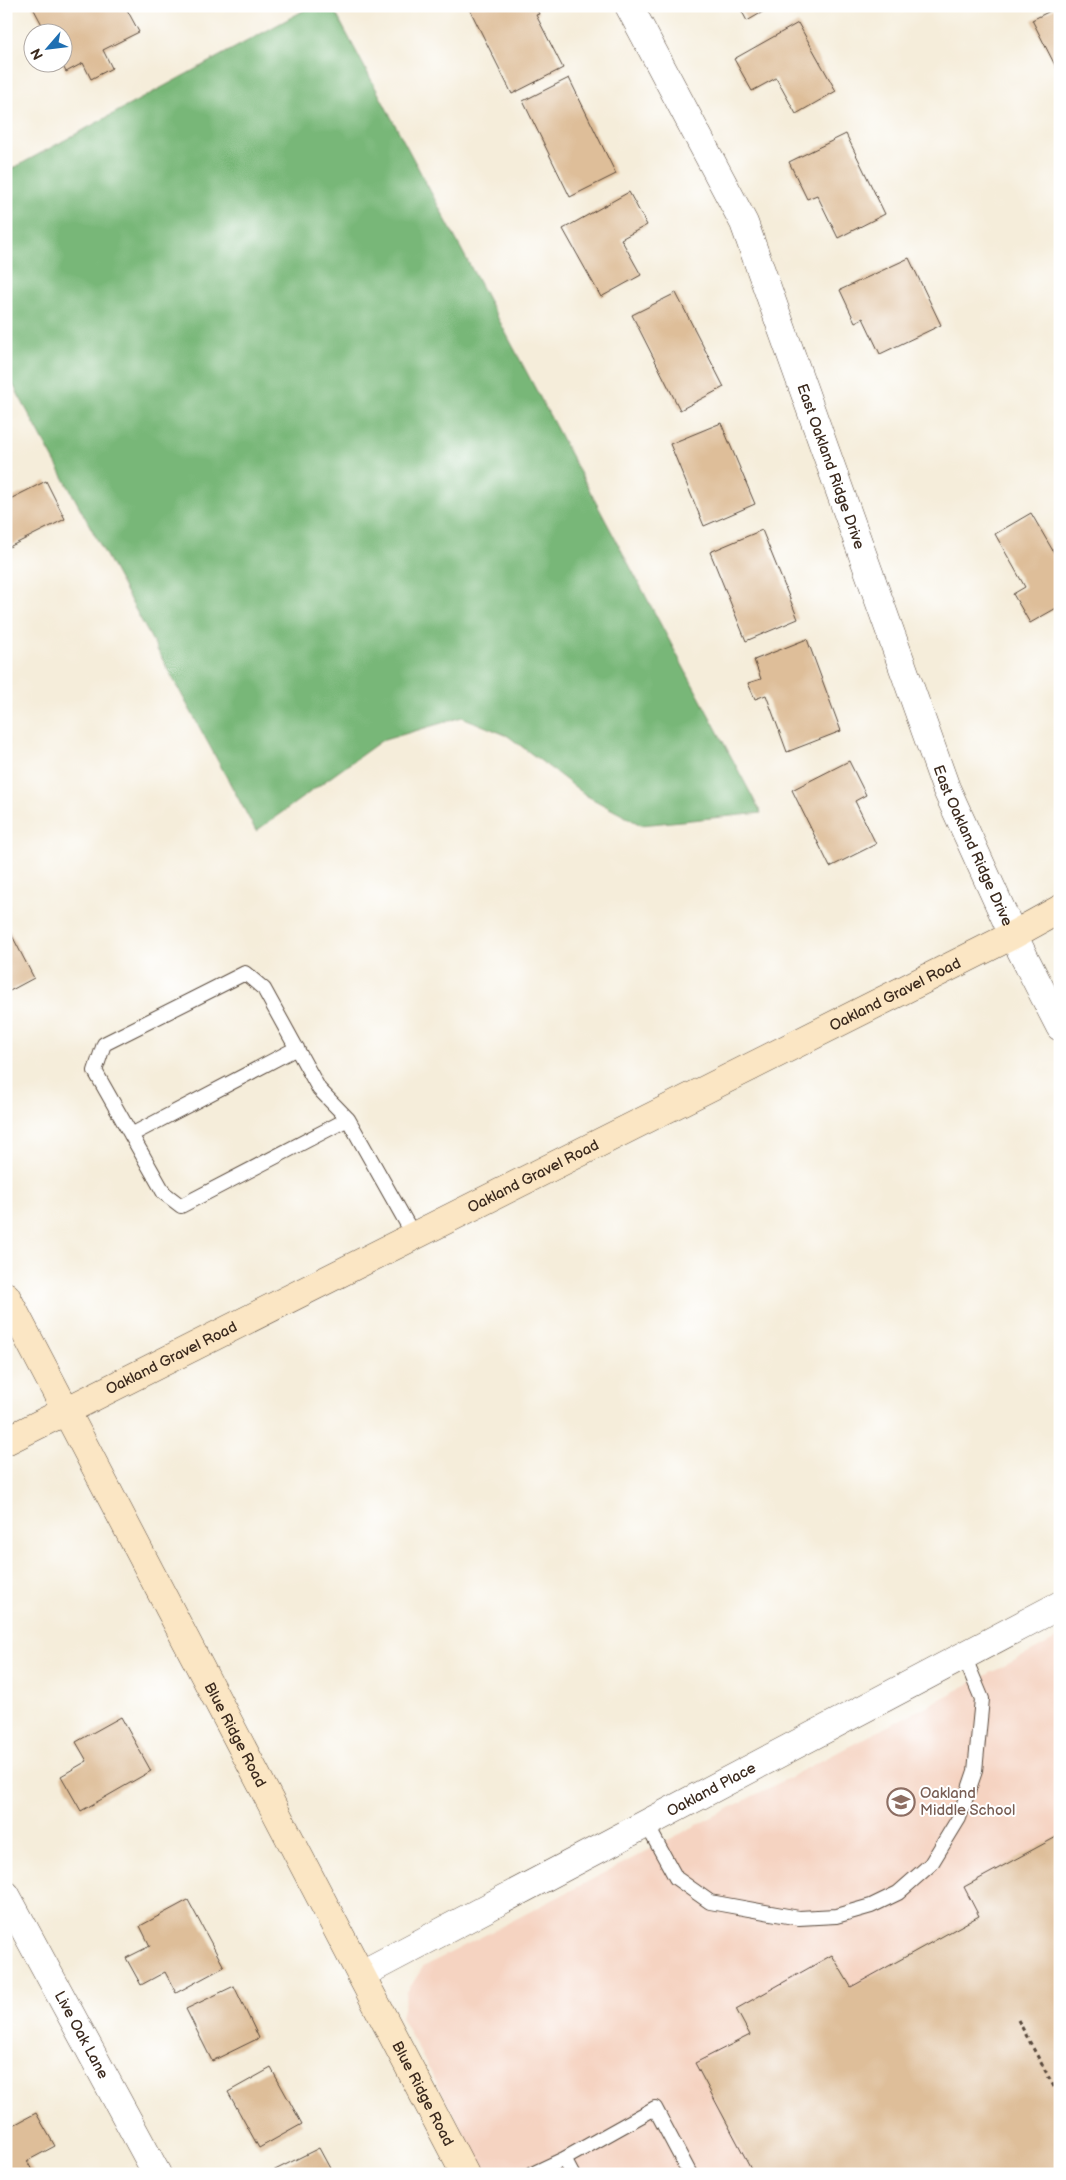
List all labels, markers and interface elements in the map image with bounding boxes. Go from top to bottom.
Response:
north arrow [22,22,72,72]
text: N [27,45,47,63]
street label: East Oakland Ridge Drive [793,381,869,552]
street label: East Oakland Ridge Drive [929,762,1017,929]
street label: Oakland Gravel Road [826,953,964,1035]
street label: Oakland Gravel Road [464,1135,602,1217]
street label: Oakland Gravel Road [102,1317,240,1399]
street label: Blue Ridge Road [200,1679,271,1790]
street label: Oakland Place [663,1758,759,1821]
place label: Oakland Middle School [920,1784,1015,1820]
school or university icon: Oakland Middle School [886,1787,916,1817]
street label: Live Oak Lane [50,1988,113,2082]
street label: Blue Ridge Road [388,2038,458,2149]

